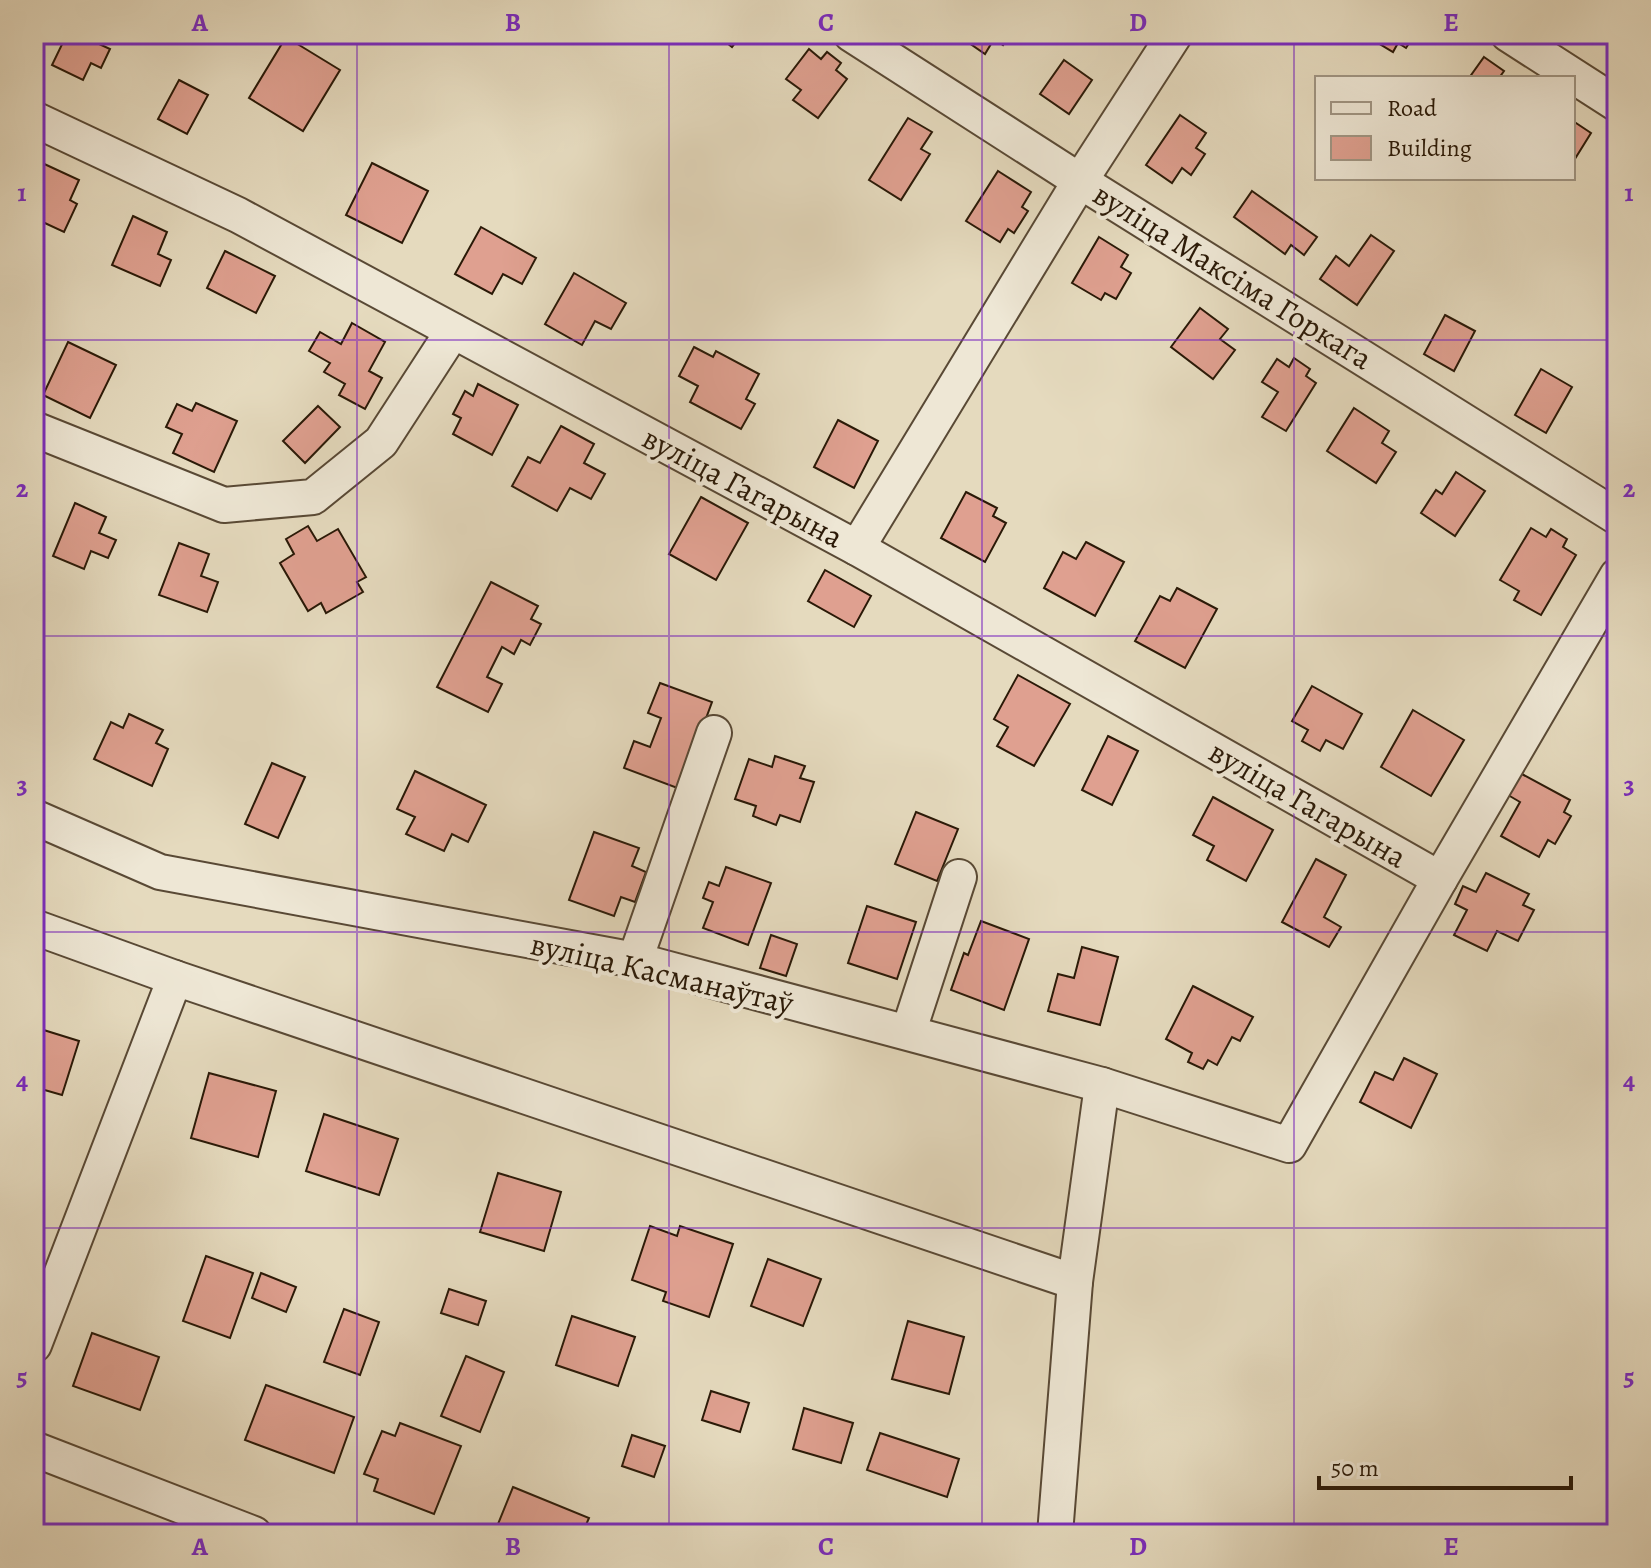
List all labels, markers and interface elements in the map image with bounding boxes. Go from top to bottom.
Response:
text: A [191,5,209,40]
text: B [505,5,521,40]
text: C [818,5,834,40]
text: D [1129,5,1147,40]
text: E [1443,5,1459,40]
legend [1315,76,1575,180]
text: Road [1387,92,1437,124]
text: Building [1387,132,1472,164]
street label: вуліца Максіма Горкага [1085,172,1381,380]
text: 1 [17,175,27,210]
text: 1 [1624,175,1634,210]
street label: вуліца Гагарына [635,416,851,559]
text: 2 [16,471,29,506]
text: 2 [1623,471,1636,506]
street label: вуліца Гагарына [1201,730,1415,879]
text: 3 [16,767,28,802]
text: 3 [1623,767,1635,802]
street label: вуліца Касманаўтаў [526,921,798,1025]
text: 4 [16,1063,28,1098]
text: 4 [1623,1063,1635,1098]
text: 5 [16,1359,28,1394]
text: 5 [1623,1359,1635,1394]
scale bar [1319,1440,1571,1490]
text: 50 m [1331,1452,1379,1484]
text: A [191,1529,209,1564]
text: B [505,1529,521,1564]
text: C [818,1529,834,1564]
text: D [1129,1529,1147,1564]
text: E [1443,1529,1459,1564]

